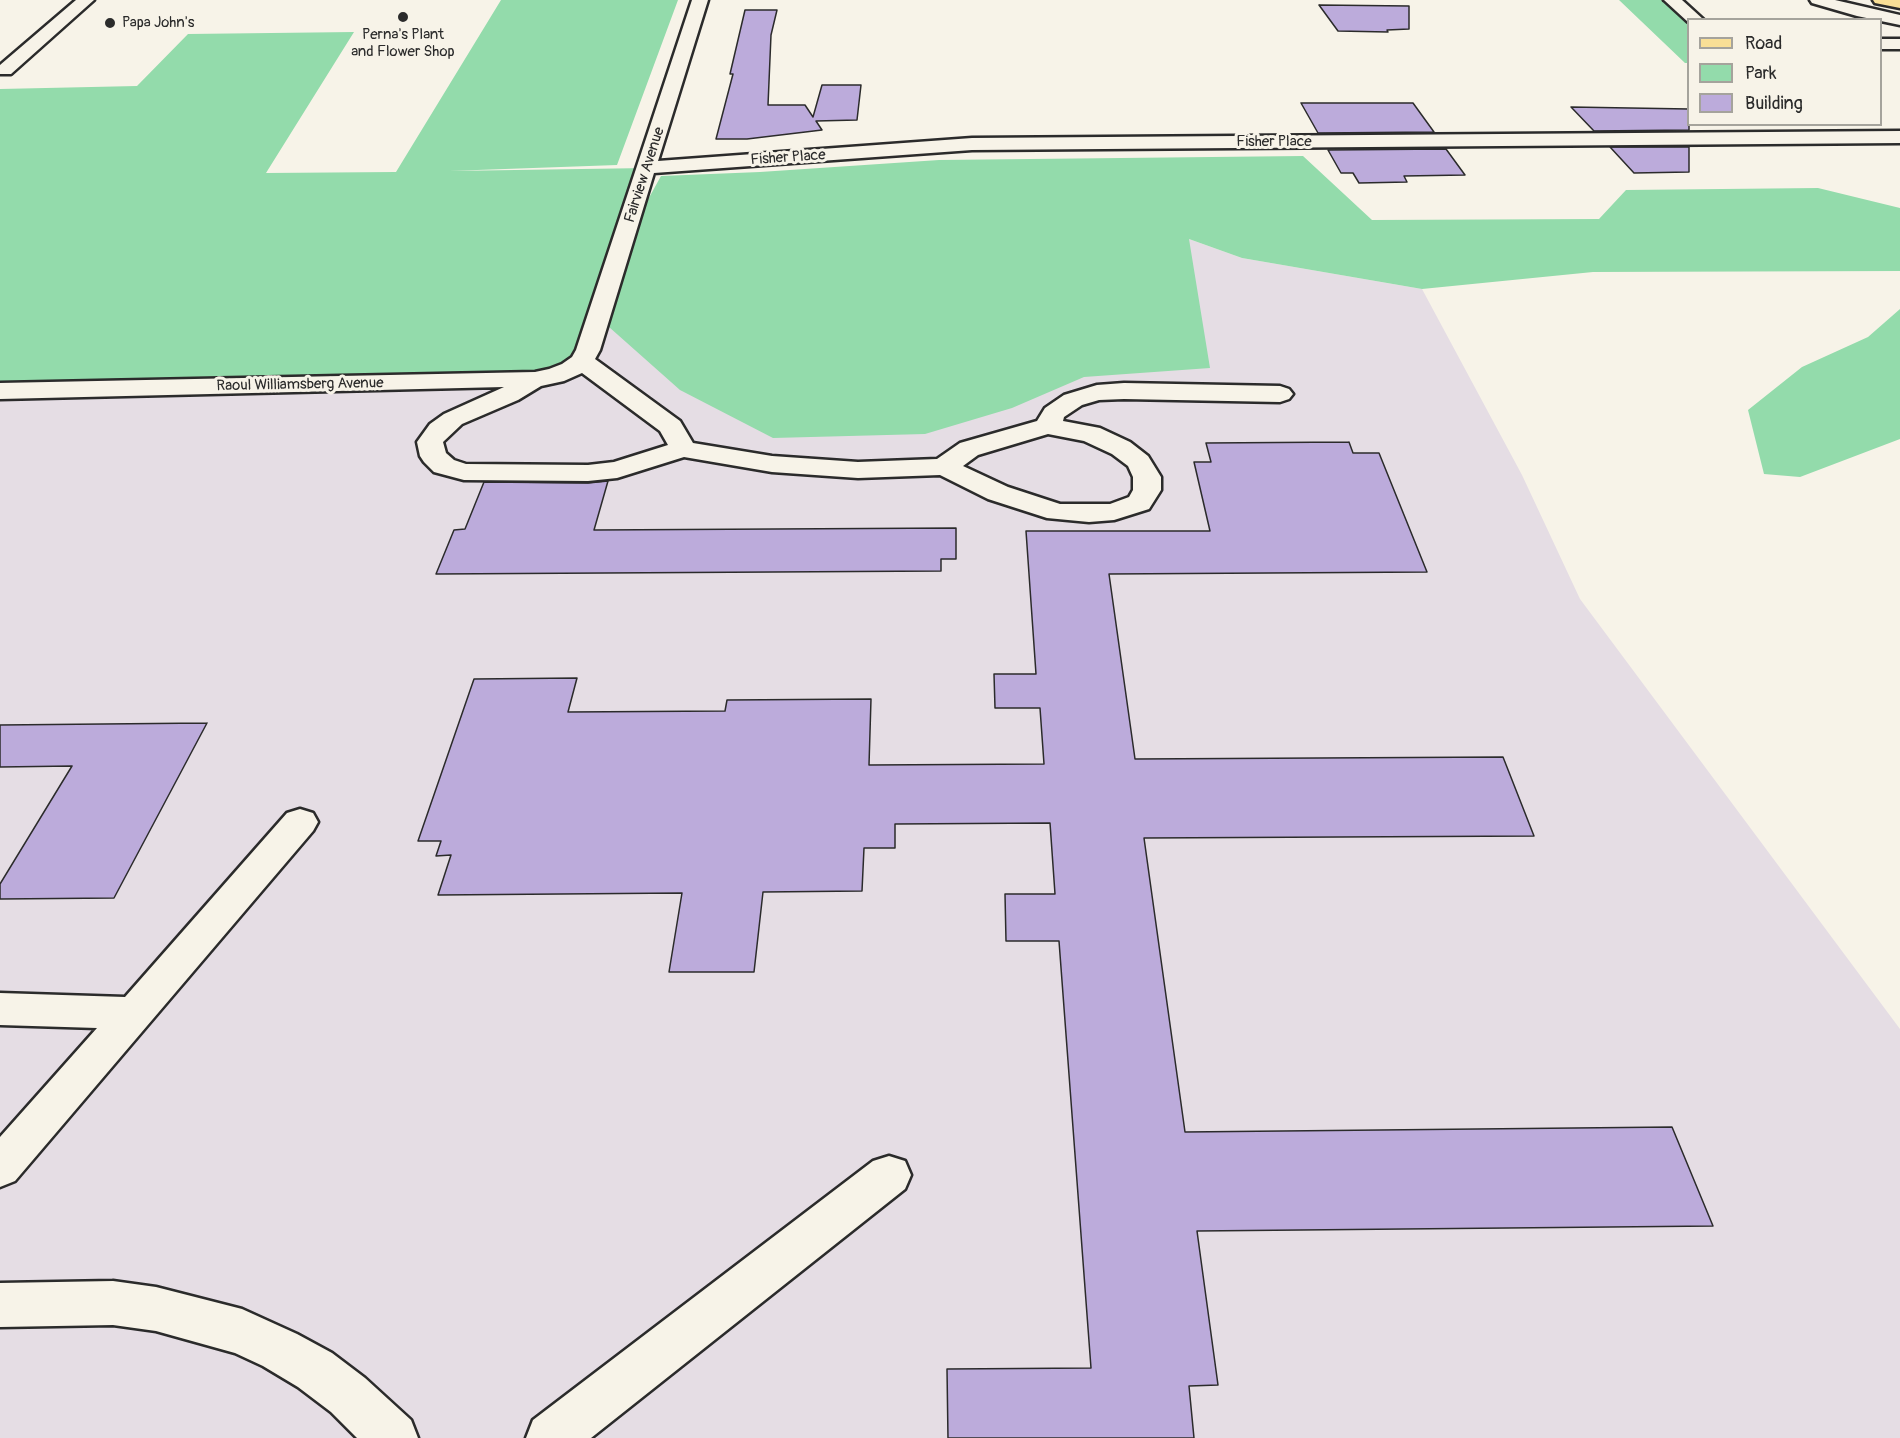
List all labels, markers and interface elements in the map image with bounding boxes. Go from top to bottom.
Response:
marker: Perna's Plant and Flower Shop [396,10,410,24]
place label: Papa John's [122,14,194,32]
marker: Papa John's [103,16,117,30]
legend [1687,18,1882,126]
place label: Perna's Plant and Flower Shop [351,26,455,61]
text: Road [1745,32,1782,55]
text: Park [1745,62,1777,85]
text: Building [1745,92,1803,115]
street label: Fairview Avenue [621,125,669,225]
street label: Fisher Place [1236,133,1312,151]
street label: Fisher Place [750,146,826,170]
street label: Raoul Williamsberg Avenue [216,375,384,395]

